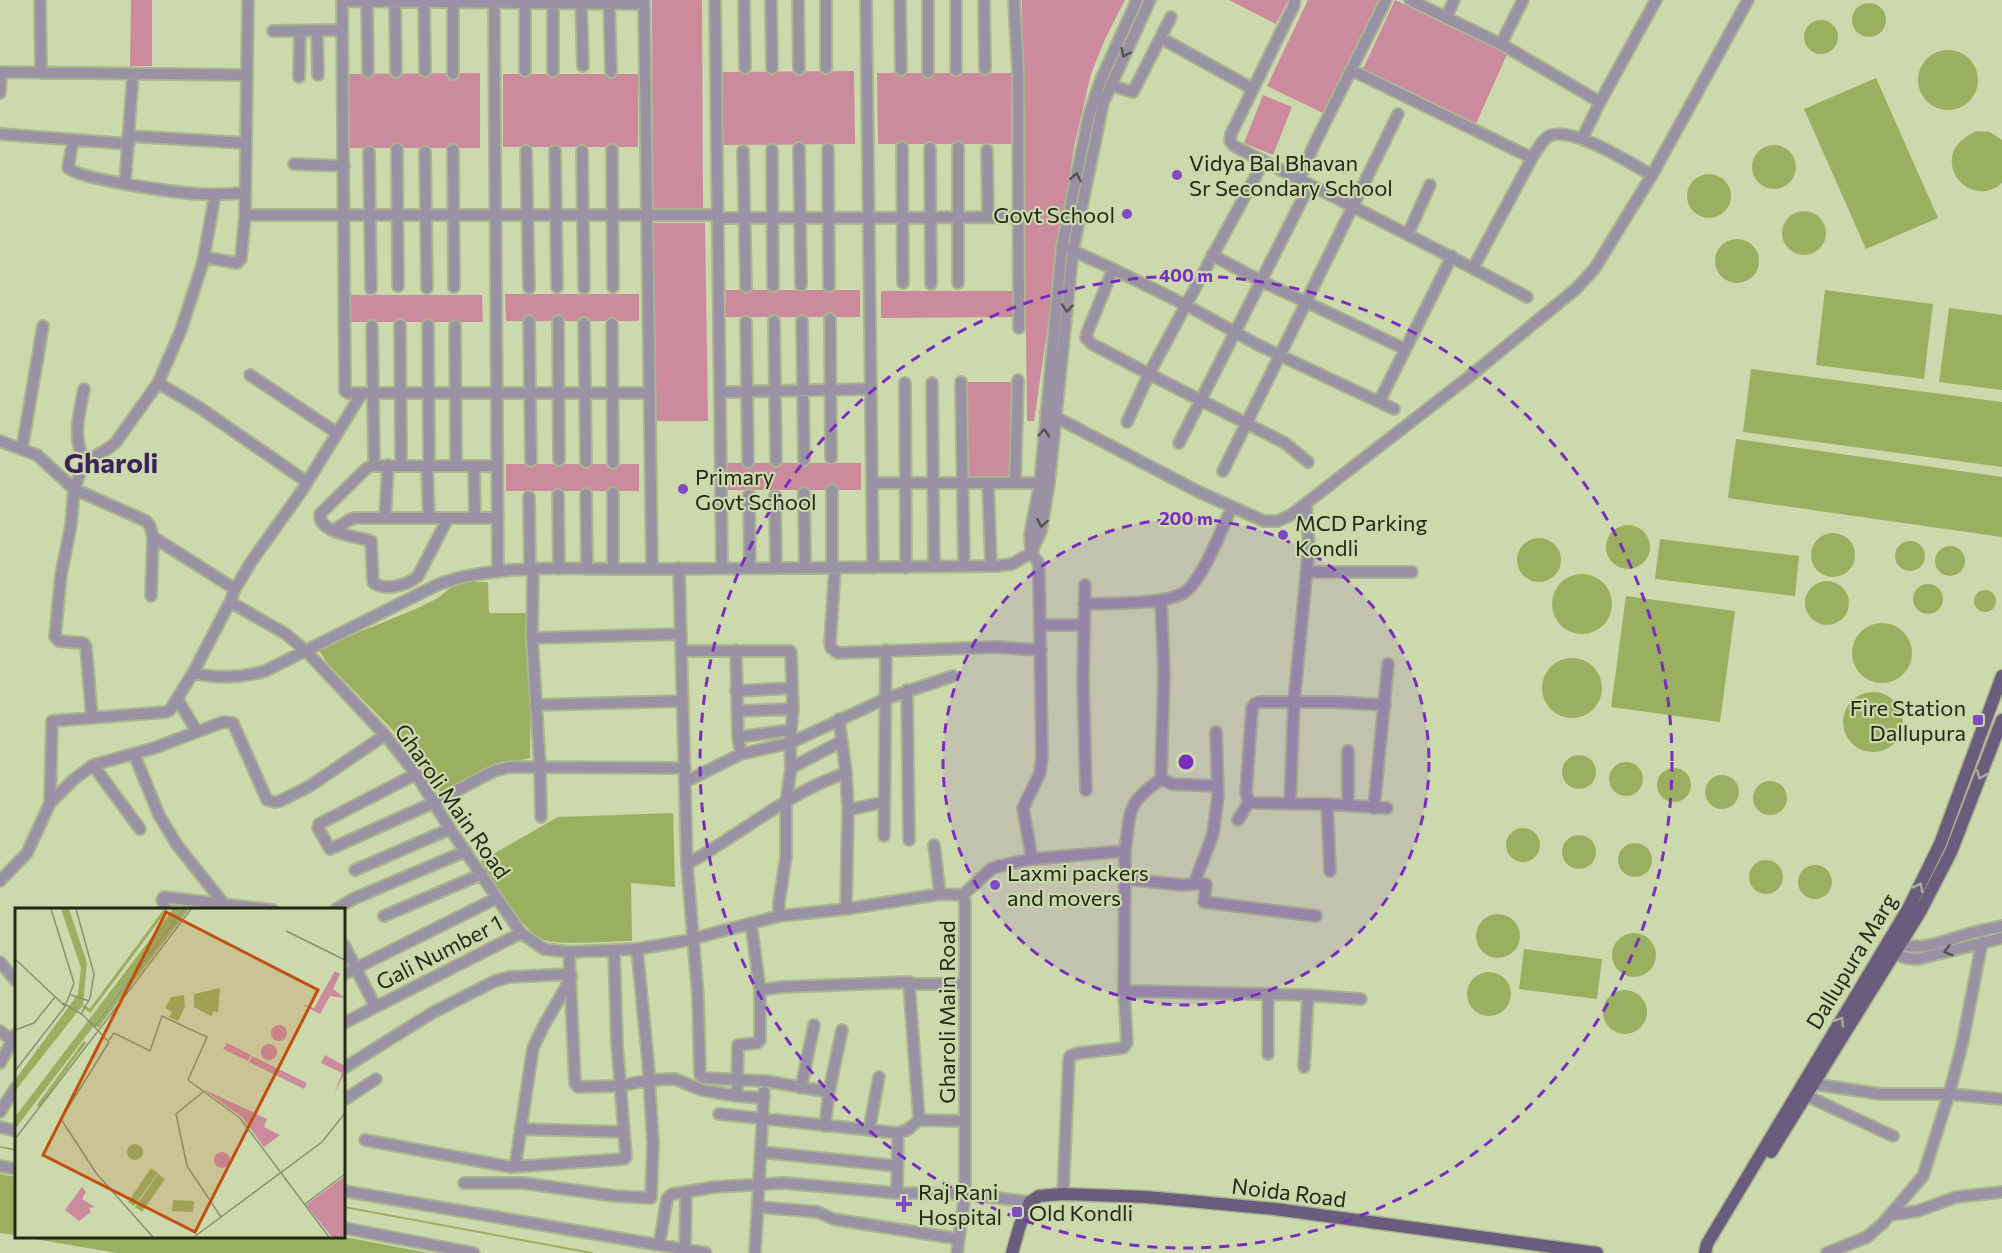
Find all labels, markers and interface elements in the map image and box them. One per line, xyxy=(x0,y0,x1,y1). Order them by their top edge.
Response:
one-way arrow xyxy=(1121,47,1133,58)
place label: Vidya Bal Bhavan Sr Secondary School xyxy=(1189,149,1393,201)
marker: Vidya Bal Bhavan Sr Secondary School xyxy=(1170,168,1184,182)
one-way arrow xyxy=(1069,172,1082,182)
place label: Govt School xyxy=(993,201,1115,228)
marker: Govt School xyxy=(1120,207,1134,221)
text: 400 m xyxy=(1159,264,1213,286)
one-way arrow xyxy=(1061,304,1074,313)
one-way arrow xyxy=(1037,428,1050,437)
district label: Gharoli xyxy=(64,445,158,479)
place label: Primary Govt School xyxy=(695,463,817,515)
marker: Primary Govt School xyxy=(676,482,690,496)
text: 200 m xyxy=(1159,507,1213,529)
place label: MCD Parking Kondli xyxy=(1295,509,1427,561)
one-way arrow xyxy=(1036,518,1049,528)
marker: MCD Parking Kondli xyxy=(1276,528,1290,542)
place label: Fire Station Dallupura xyxy=(1850,694,1966,746)
marker: Fire Station Dallupura xyxy=(1971,713,1985,727)
street label: Gharoli Main Road xyxy=(389,718,517,884)
centre of rings xyxy=(1176,752,1196,772)
one-way arrow xyxy=(1976,769,1988,780)
place label: Laxmi packers and movers xyxy=(1007,859,1149,911)
marker: Laxmi packers and movers xyxy=(988,878,1002,892)
one-way arrow xyxy=(1911,883,1923,894)
street label: Dallupura Marg xyxy=(1800,888,1902,1034)
inset map xyxy=(15,908,345,1238)
street label: Gali Number 1 xyxy=(371,909,507,995)
street label: Gharoli Main Road xyxy=(933,920,960,1104)
one-way arrow xyxy=(1943,944,1954,956)
one-way arrow xyxy=(1832,1017,1844,1027)
street label: Noida Road xyxy=(1230,1172,1348,1212)
place label: Raj Rani Hospital xyxy=(918,1178,1002,1230)
marker: Raj Rani Hospital xyxy=(895,1195,913,1213)
place label: Old Kondli xyxy=(1029,1199,1133,1226)
marker: Old Kondli xyxy=(1010,1205,1024,1219)

